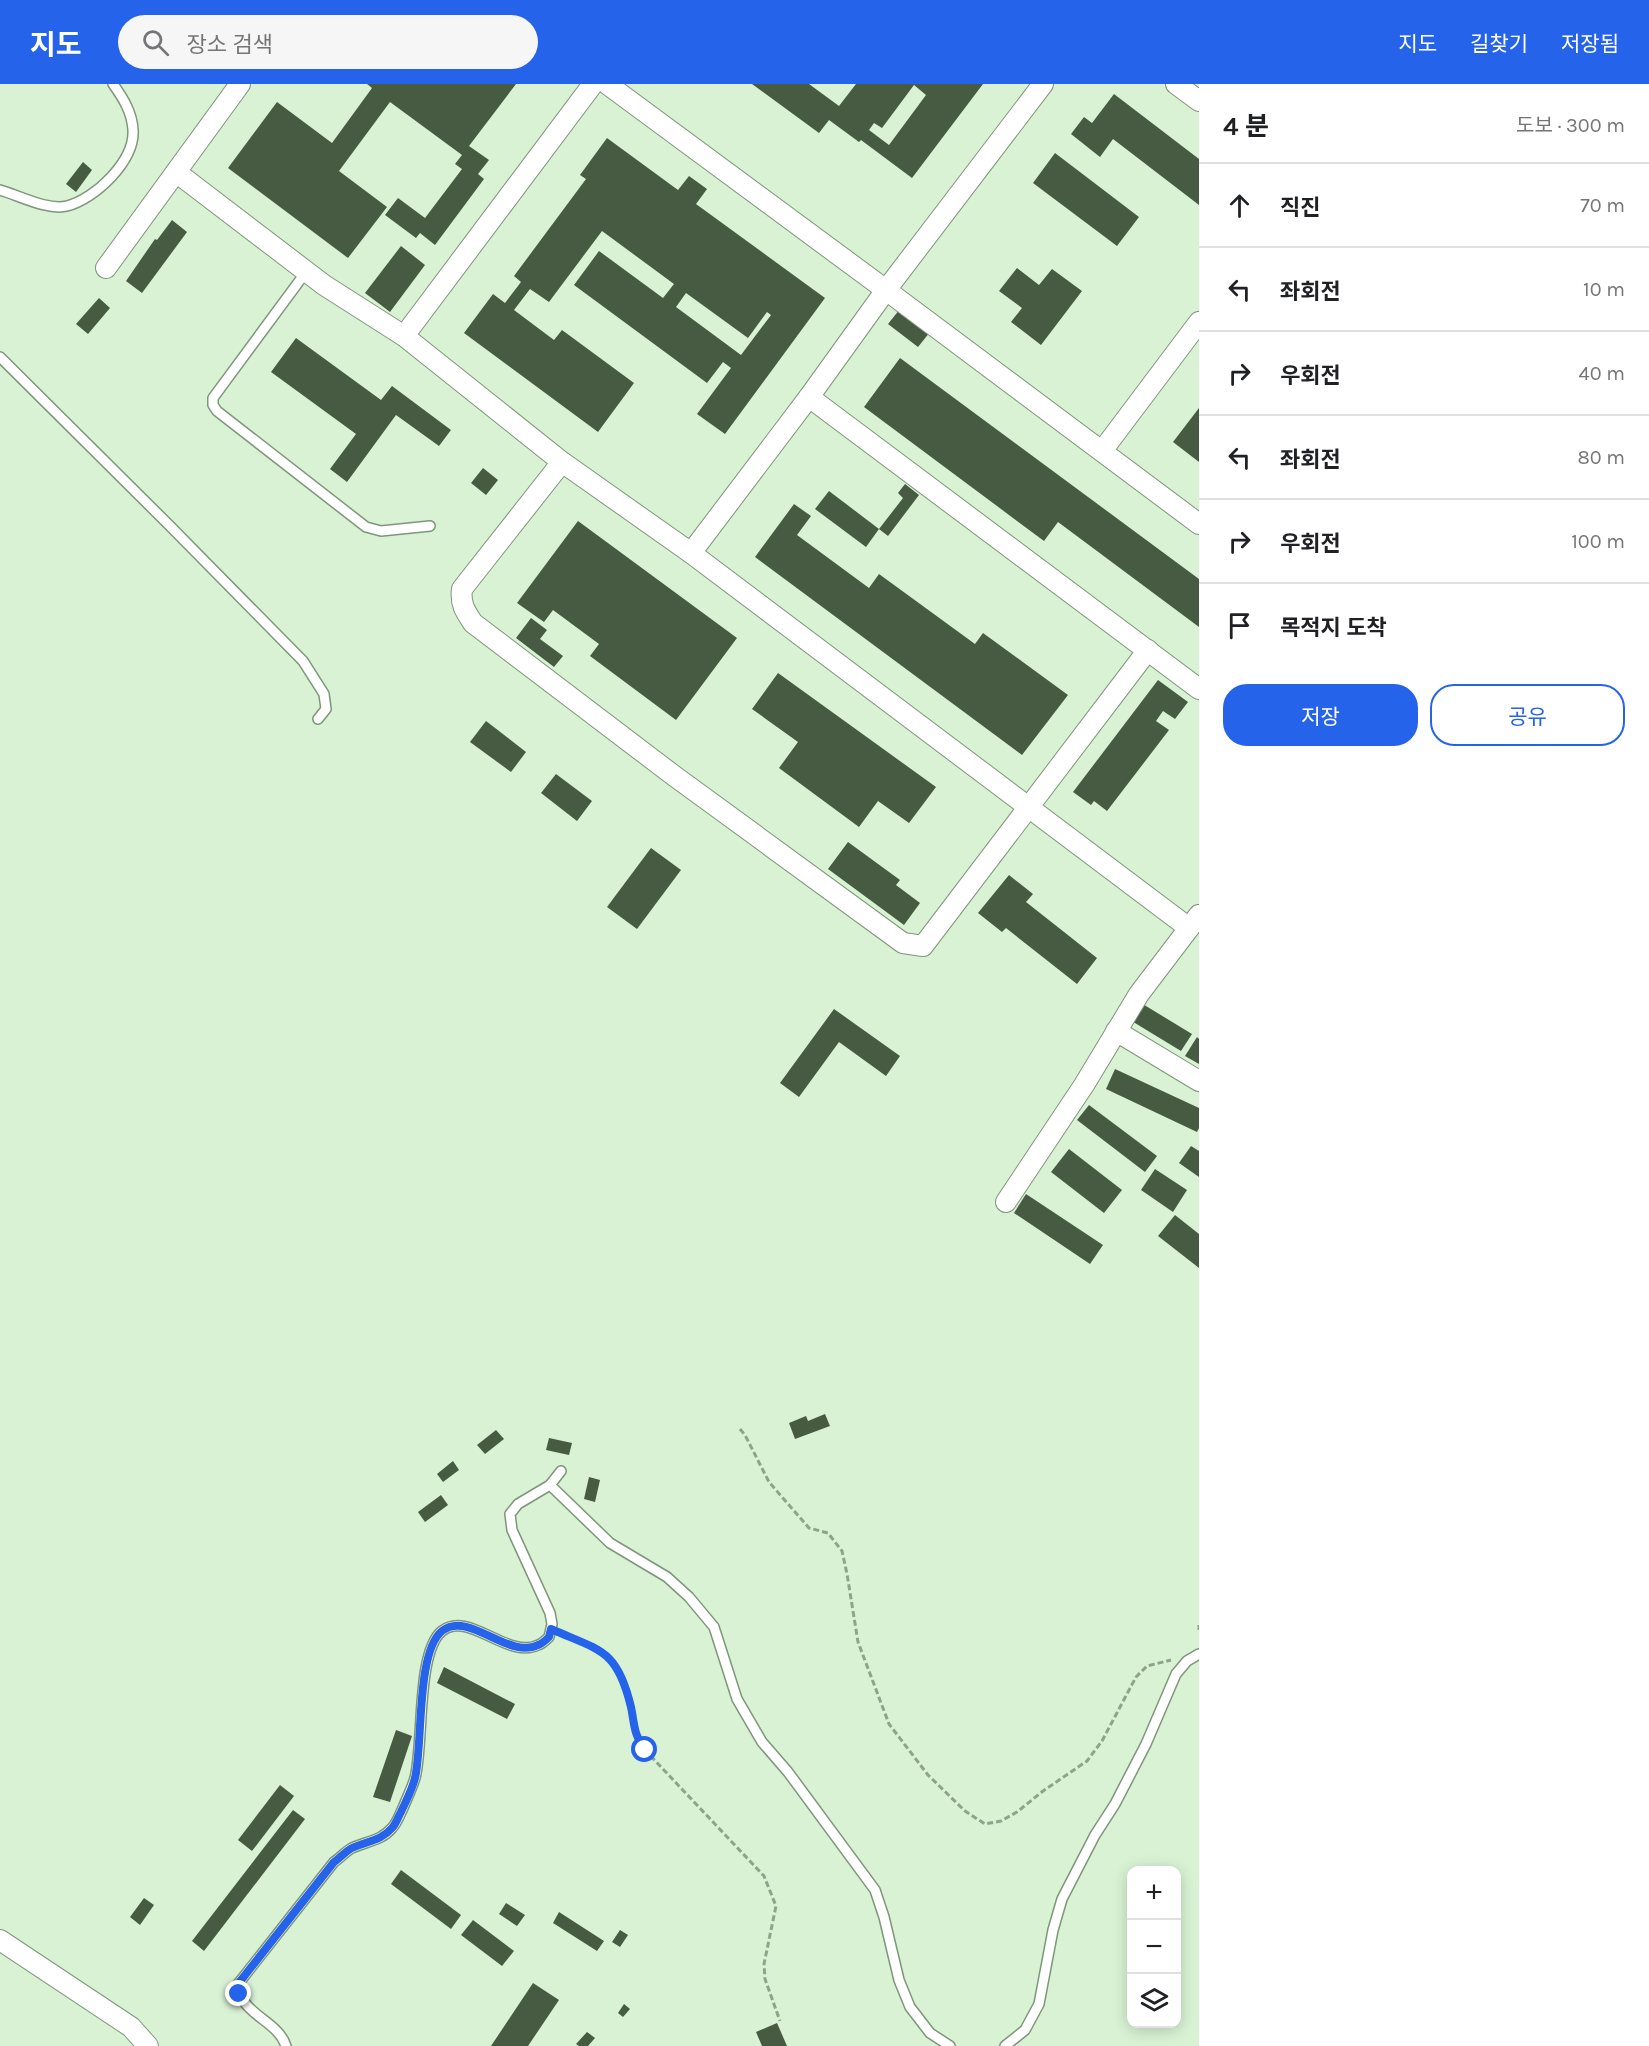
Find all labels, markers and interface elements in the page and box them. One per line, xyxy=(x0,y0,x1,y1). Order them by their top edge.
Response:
search box xyxy=(118,15,538,69)
icon: search xyxy=(139,26,172,59)
text: 지도 xyxy=(30,28,82,61)
text: 장소 검색 xyxy=(187,32,273,58)
text: 지도 xyxy=(1398,32,1437,56)
text: 길찾기 xyxy=(1470,32,1528,56)
text: 저장됨 xyxy=(1561,32,1619,56)
text: 4 분 xyxy=(1223,111,1269,142)
text: 도보 · 300 m xyxy=(1516,114,1625,137)
icon: ahead xyxy=(1223,189,1256,222)
text: 70 m xyxy=(1580,194,1625,217)
text: 직진 xyxy=(1280,195,1320,221)
icon: left xyxy=(1223,273,1256,306)
text: 10 m xyxy=(1583,278,1625,301)
text: 좌회전 xyxy=(1280,279,1341,305)
icon: right xyxy=(1223,357,1256,390)
text: 40 m xyxy=(1579,362,1625,385)
text: 우회전 xyxy=(1280,363,1341,389)
icon: left xyxy=(1223,441,1256,474)
text: 80 m xyxy=(1577,446,1625,469)
text: 좌회전 xyxy=(1280,447,1341,473)
icon: right xyxy=(1223,525,1256,558)
text: 100 m xyxy=(1571,530,1625,553)
text: 우회전 xyxy=(1280,531,1341,557)
icon: arrive xyxy=(1223,609,1256,642)
text: 목적지 도착 xyxy=(1280,615,1387,641)
button: 저장 xyxy=(1223,684,1418,746)
button: 공유 xyxy=(1430,684,1625,746)
route start xyxy=(631,1736,657,1762)
map controls xyxy=(1127,1866,1181,2028)
button: + xyxy=(1127,1866,1181,1920)
button: − xyxy=(1127,1920,1181,1974)
button: layers xyxy=(1127,1974,1181,2028)
route end xyxy=(225,1980,251,2006)

